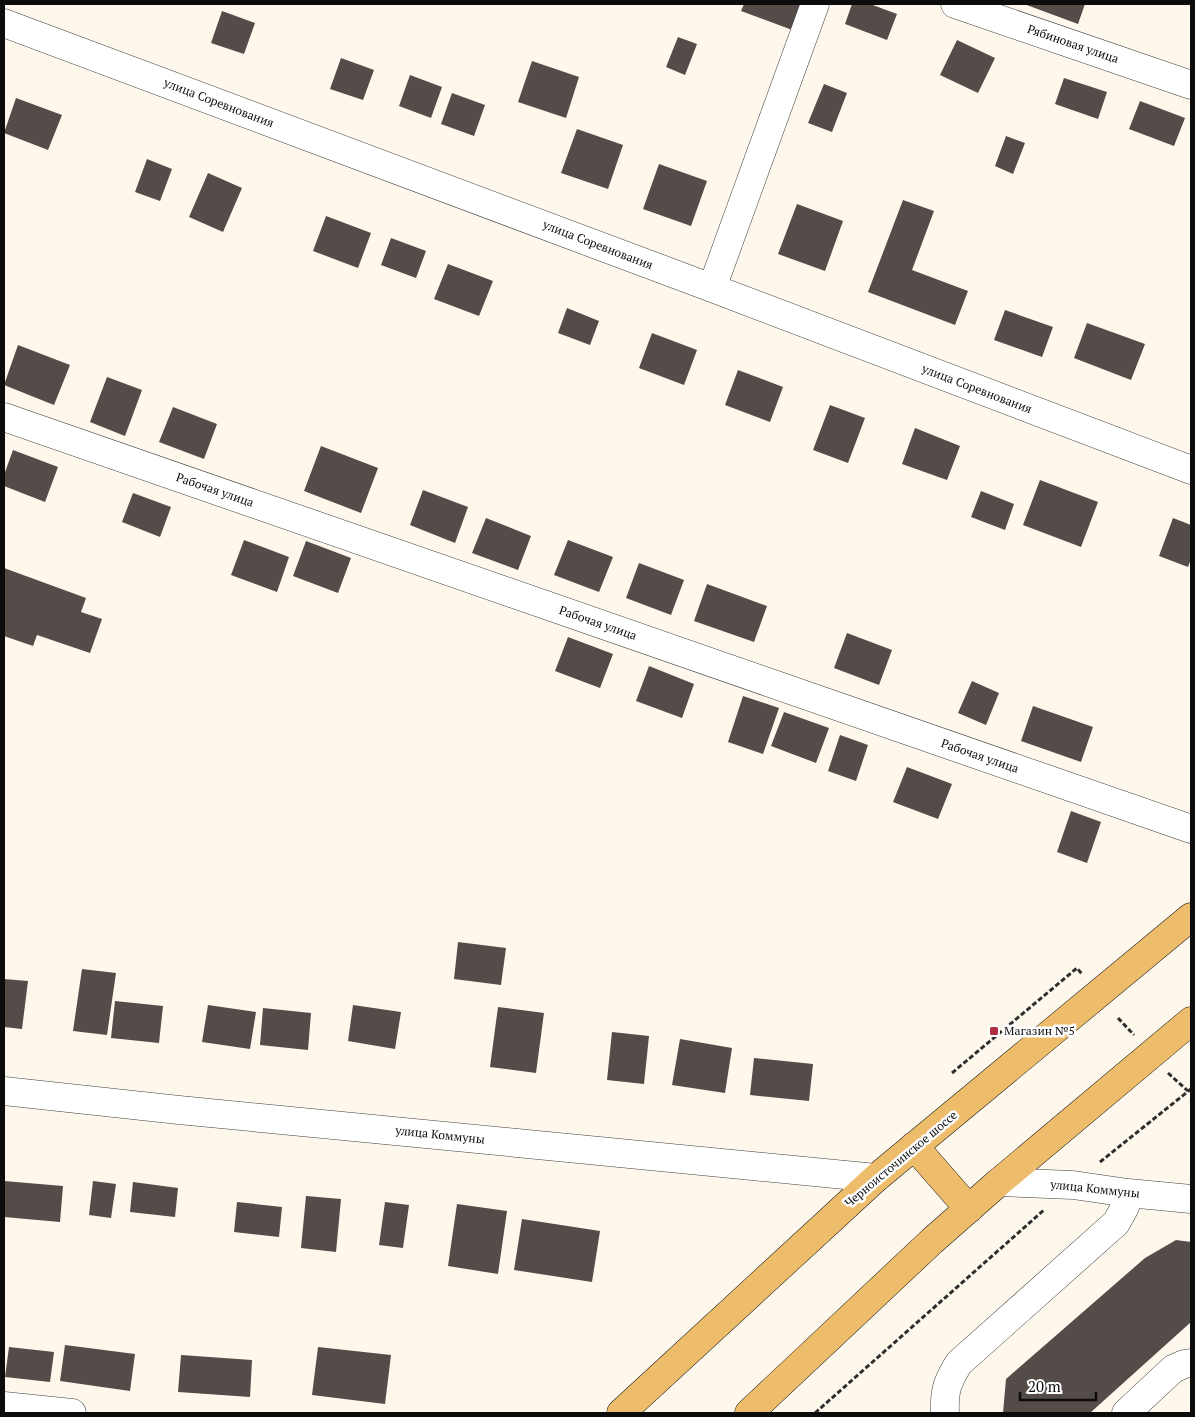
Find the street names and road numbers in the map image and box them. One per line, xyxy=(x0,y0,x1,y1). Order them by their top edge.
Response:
street label: Рябиновая улица xyxy=(1026,21,1121,66)
street label: улица Соревнования xyxy=(161,74,276,130)
street label: улица Соревнования xyxy=(540,216,655,272)
street label: улица Соревнования xyxy=(919,360,1034,416)
street label: Рабочая улица xyxy=(174,469,256,510)
street label: Рабочая улица xyxy=(557,602,639,643)
street label: Рабочая улица xyxy=(939,735,1021,776)
street label: Черноисточинское шоссе xyxy=(842,1107,960,1210)
street label: улица Коммуны xyxy=(394,1122,486,1147)
street label: улица Коммуны xyxy=(1049,1176,1141,1201)

